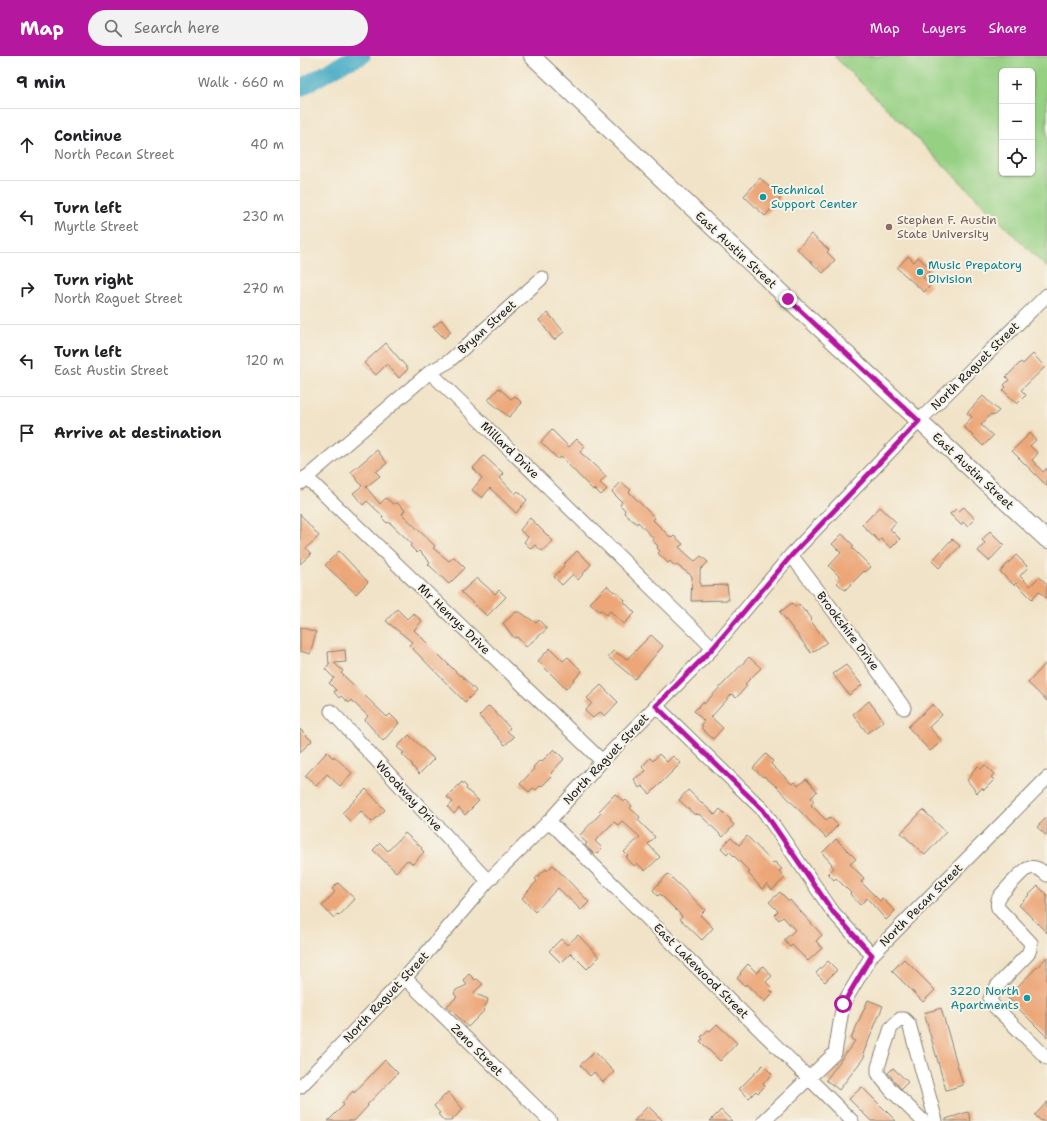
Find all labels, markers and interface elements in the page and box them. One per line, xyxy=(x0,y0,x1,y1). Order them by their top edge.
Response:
search box xyxy=(88,10,368,46)
text: Map xyxy=(20,16,64,41)
icon: search xyxy=(102,17,124,39)
text: Search here xyxy=(134,18,220,38)
text: Map xyxy=(870,19,900,37)
text: Layers xyxy=(922,19,966,37)
text: Share xyxy=(988,19,1027,37)
map controls xyxy=(999,68,1035,176)
button: + xyxy=(999,68,1035,104)
text: 9 min xyxy=(16,71,66,93)
text: Walk · 660 m xyxy=(198,74,284,91)
button: − xyxy=(999,104,1035,140)
text: Continue xyxy=(54,126,122,146)
icon: ahead xyxy=(16,134,38,156)
text: 40 m xyxy=(250,136,284,153)
button: locate xyxy=(999,140,1035,176)
text: North Pecan Street xyxy=(54,146,175,163)
place label: Technical Support Center xyxy=(771,182,858,212)
marker: Technical Support Center xyxy=(758,192,768,202)
text: Turn left xyxy=(54,198,122,218)
icon: left xyxy=(16,206,38,228)
text: 230 m xyxy=(242,208,284,225)
street label: East Austin Street xyxy=(692,208,780,292)
place label: Stephen F. Austin State University xyxy=(897,212,997,242)
text: Myrtle Street xyxy=(54,218,139,235)
marker: Stephen F. Austin State University xyxy=(884,222,894,232)
place label: Music Prepatory Division xyxy=(928,257,1022,287)
marker: Music Prepatory Division xyxy=(915,267,925,277)
text: Turn right xyxy=(54,270,134,290)
icon: right xyxy=(16,278,38,300)
text: 270 m xyxy=(242,280,284,297)
text: North Raguet Street xyxy=(54,290,183,307)
route end xyxy=(779,290,797,308)
street label: Bryan Street xyxy=(454,297,520,357)
street label: North Raguet Street xyxy=(927,318,1023,414)
text: Turn left xyxy=(54,342,122,362)
icon: left xyxy=(16,350,38,372)
text: 120 m xyxy=(246,352,284,369)
text: East Austin Street xyxy=(54,362,169,379)
street label: Millard Drive xyxy=(477,418,543,482)
icon: arrive xyxy=(16,422,38,444)
text: Arrive at destination xyxy=(54,423,222,443)
street label: East Austin Street xyxy=(929,429,1017,513)
street label: Mr Henrys Drive xyxy=(414,580,494,658)
street label: Brookshire Drive xyxy=(813,588,883,674)
street label: North Raguet Street xyxy=(560,710,652,808)
street label: Woodway Drive xyxy=(372,757,446,835)
street label: North Pecan Street xyxy=(876,860,966,950)
street label: East Lakewood Street xyxy=(650,920,752,1022)
street label: North Raguet Street xyxy=(340,948,432,1046)
place label: 3220 North Apartments xyxy=(949,983,1019,1013)
marker: 3220 North Apartments xyxy=(1022,993,1032,1003)
route start xyxy=(834,995,852,1013)
street label: Zeno Street xyxy=(447,1020,507,1080)

